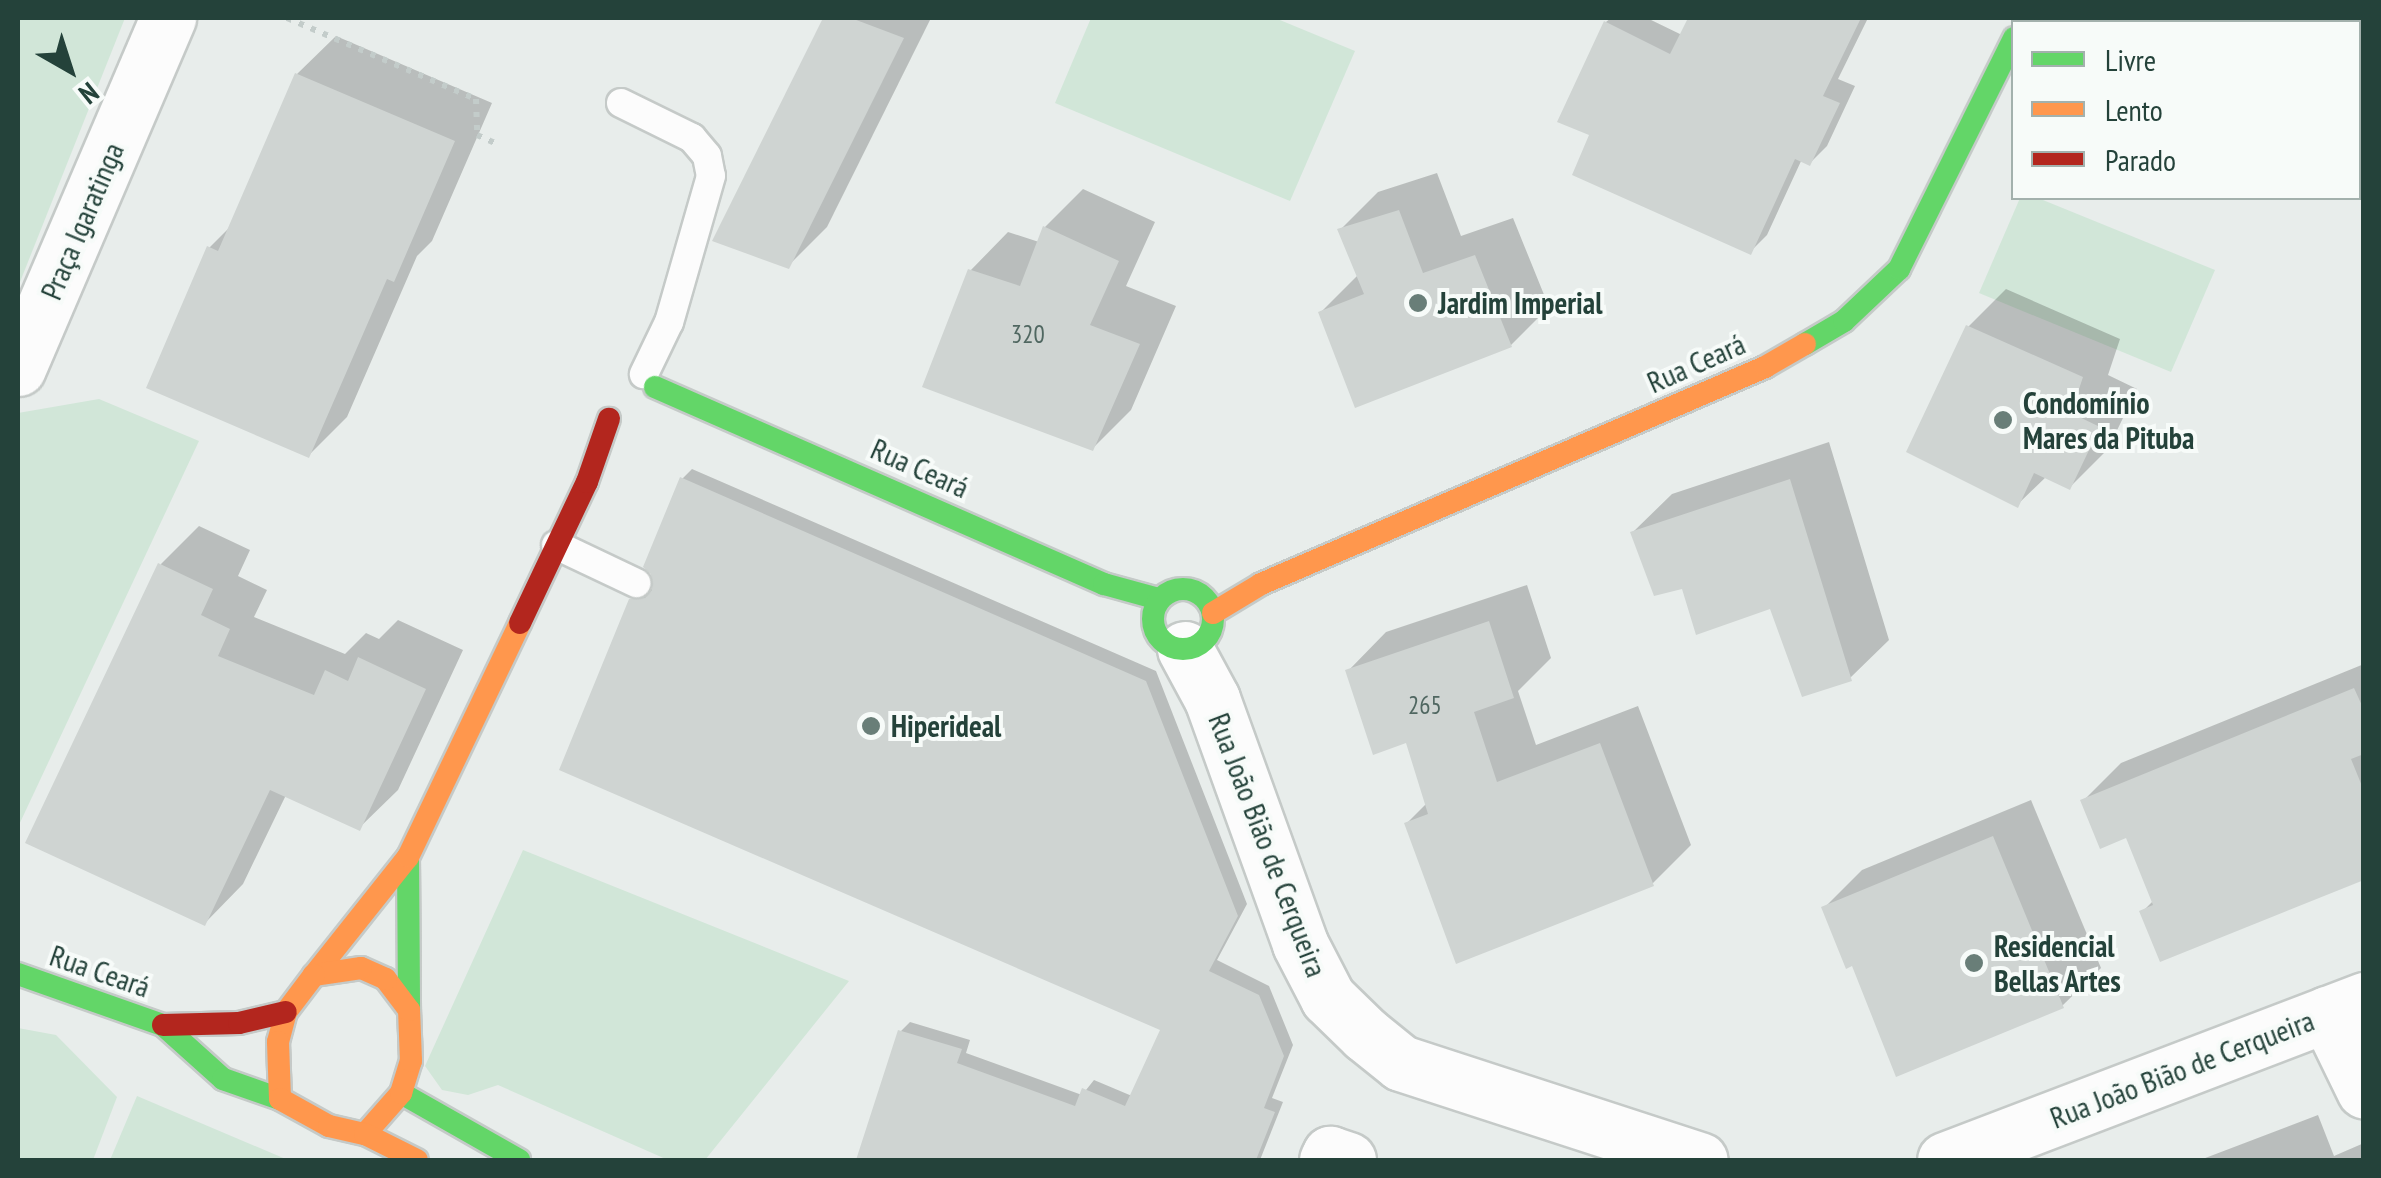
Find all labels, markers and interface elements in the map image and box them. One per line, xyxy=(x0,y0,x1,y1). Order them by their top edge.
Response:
north arrow xyxy=(20,20,120,120)
legend xyxy=(2011,20,2361,200)
text: Livre xyxy=(2105,40,2156,79)
text: N xyxy=(72,75,107,113)
text: Lento xyxy=(2105,90,2163,129)
street label: Praça Igaratinga xyxy=(33,137,131,305)
text: Parado xyxy=(2105,140,2176,179)
place label: Jardim Imperial xyxy=(1438,285,1602,321)
marker: Jardim Imperial xyxy=(1407,292,1429,314)
house number: 320 xyxy=(1011,319,1045,349)
street label: Rua Ceará xyxy=(1641,326,1751,400)
place label: Condomínio Mares da Pituba xyxy=(2023,385,2194,456)
marker: Condomínio Mares da Pituba xyxy=(1992,409,2014,431)
street label: Rua Ceará xyxy=(865,431,975,505)
house number: 265 xyxy=(1408,690,1442,720)
place label: Hiperideal xyxy=(891,708,1001,744)
street label: Rua João Bião de Cerqueira xyxy=(1201,708,1335,982)
marker: Hiperideal xyxy=(860,715,882,737)
place label: Residencial Bellas Artes xyxy=(1994,928,2122,998)
street label: Rua Ceará xyxy=(45,937,155,1005)
marker: Residencial Bellas Artes xyxy=(1963,952,1985,974)
street label: Rua João Bião de Cerqueira xyxy=(2045,1002,2319,1136)

